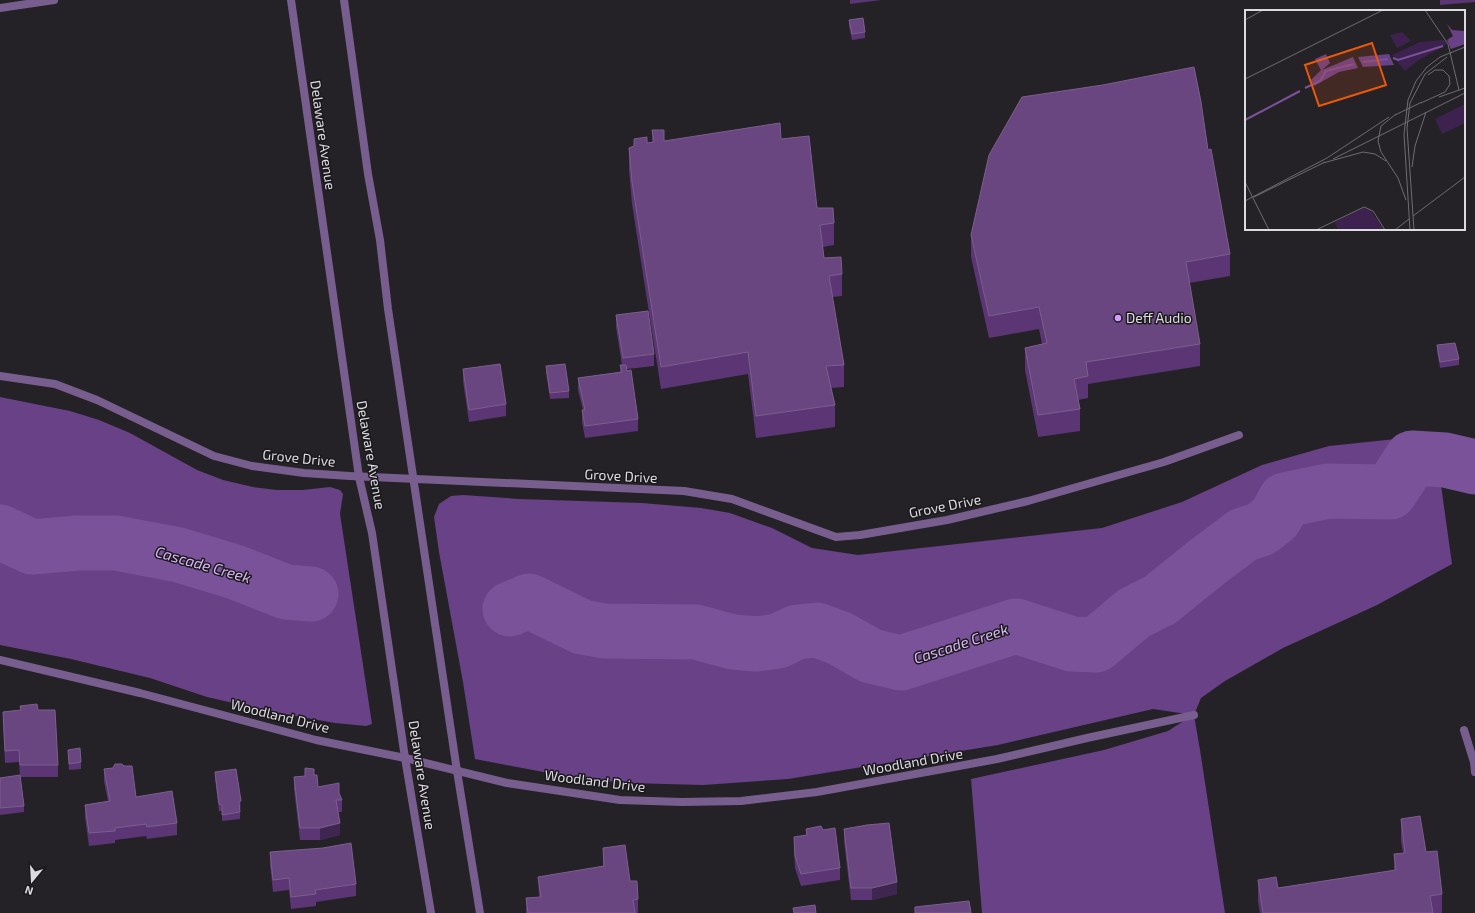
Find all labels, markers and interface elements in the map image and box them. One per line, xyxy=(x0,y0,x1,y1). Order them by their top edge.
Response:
inset map xyxy=(1245,10,1465,230)
street label: Delaware Avenue xyxy=(307,79,340,191)
place label: Deff Audio xyxy=(1126,309,1192,326)
marker: Deff Audio xyxy=(1113,313,1123,323)
street label: Delaware Avenue xyxy=(354,399,389,511)
street label: Grove Drive xyxy=(262,445,336,470)
street label: Grove Drive xyxy=(584,465,658,486)
street label: Grove Drive xyxy=(907,490,983,521)
water label: Cascade Creek xyxy=(153,542,253,586)
water label: Cascade Creek xyxy=(911,619,1011,667)
street label: Woodland Drive xyxy=(229,695,331,736)
street label: Delaware Avenue xyxy=(405,719,440,831)
street label: Woodland Drive xyxy=(862,744,964,779)
street label: Woodland Drive xyxy=(544,766,646,795)
north arrow xyxy=(12,861,52,901)
text: N xyxy=(23,884,35,898)

